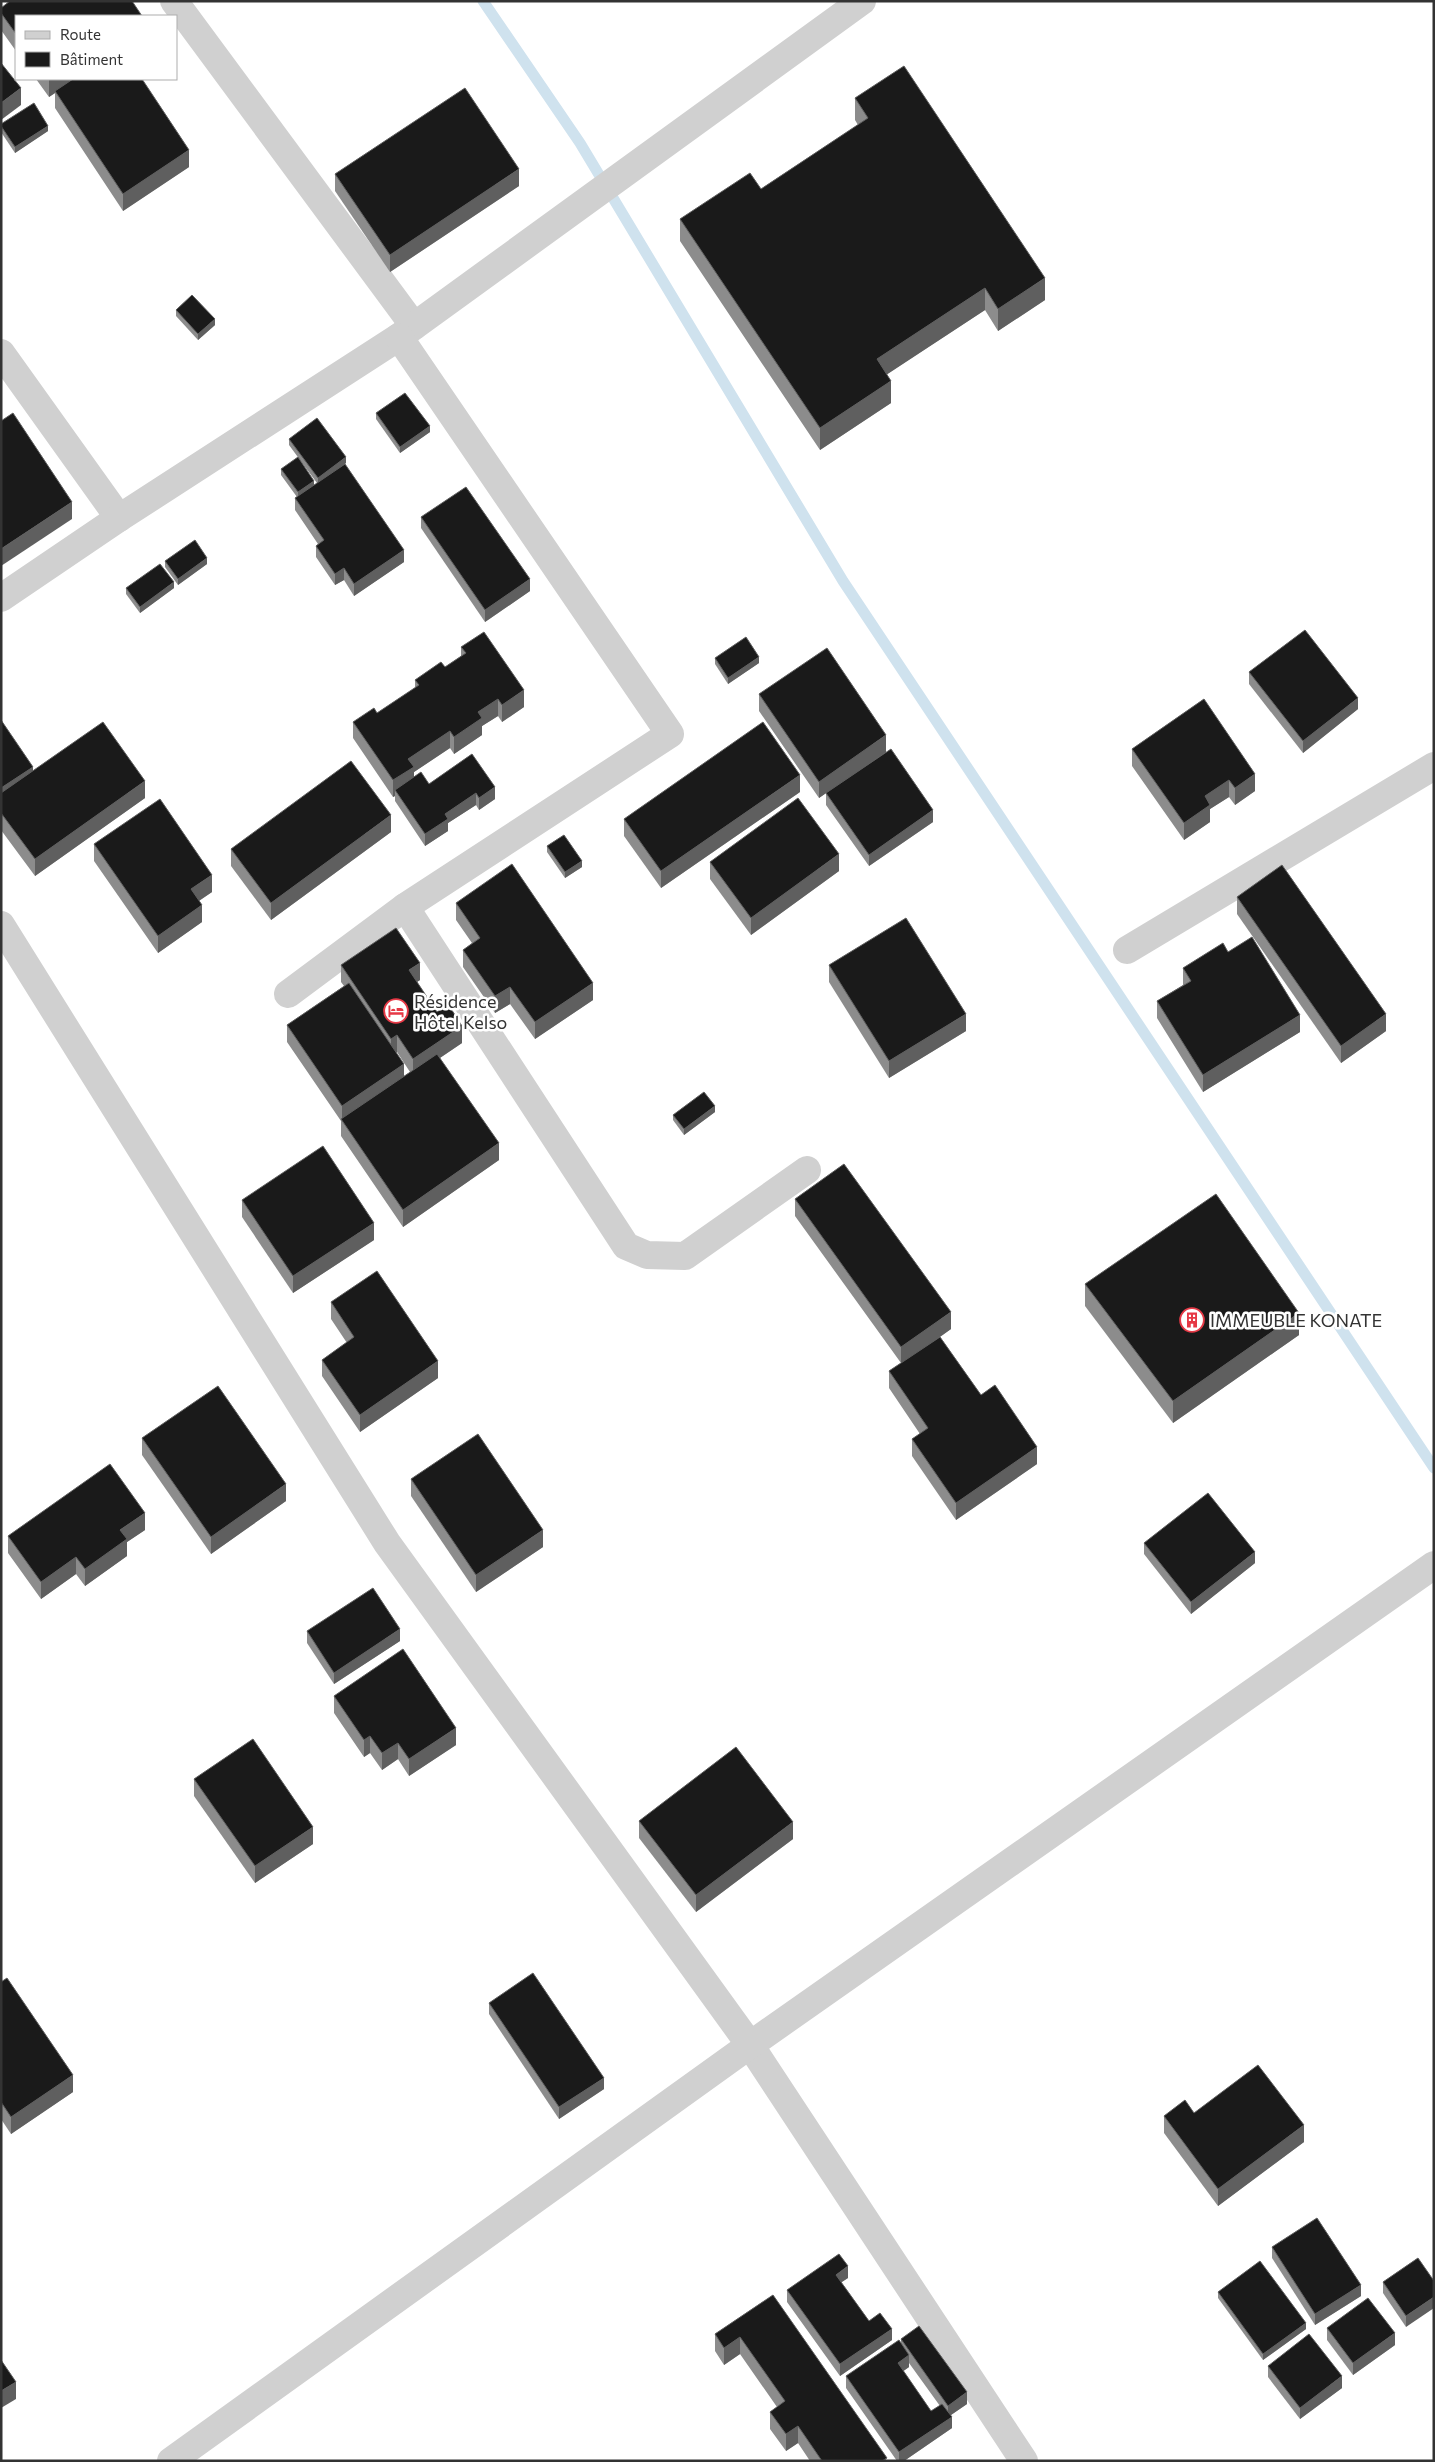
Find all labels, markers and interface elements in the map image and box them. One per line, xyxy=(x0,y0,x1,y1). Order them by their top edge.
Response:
legend xyxy=(15,15,178,80)
text: Route xyxy=(60,25,101,43)
text: Bâtiment xyxy=(60,50,123,68)
place label: Résidence Hôtel Kelso xyxy=(414,990,507,1033)
hotel icon: Résidence Hôtel Kelso xyxy=(383,998,409,1024)
building icon: IMMEUBLE KONATE xyxy=(1179,1307,1205,1333)
place label: IMMEUBLE KONATE xyxy=(1210,1309,1382,1331)

